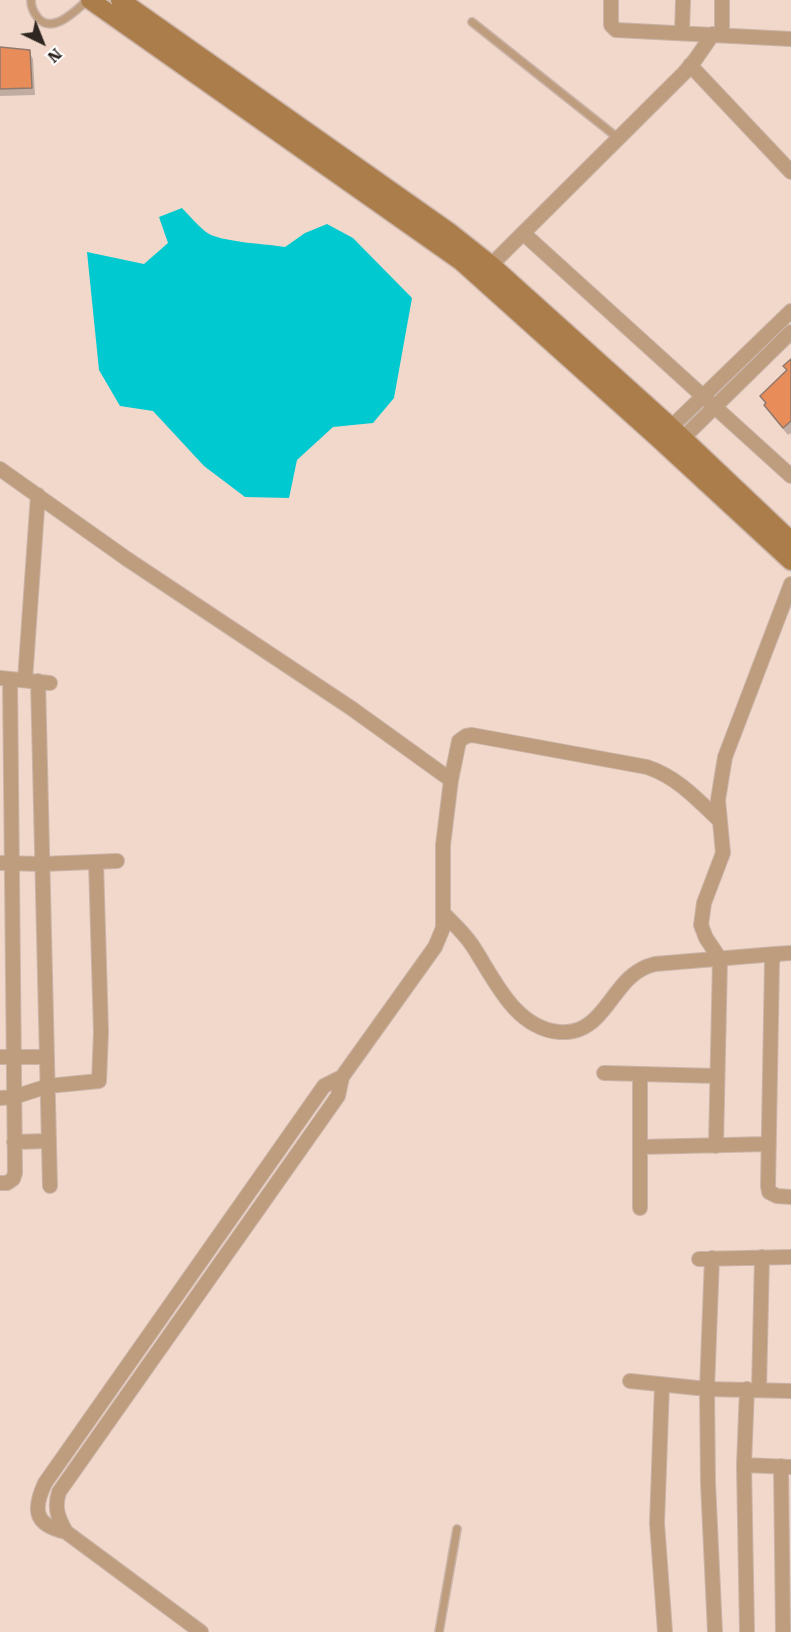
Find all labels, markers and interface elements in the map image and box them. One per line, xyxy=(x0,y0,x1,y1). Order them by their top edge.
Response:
north arrow xyxy=(12,12,72,72)
text: N xyxy=(44,44,66,67)

